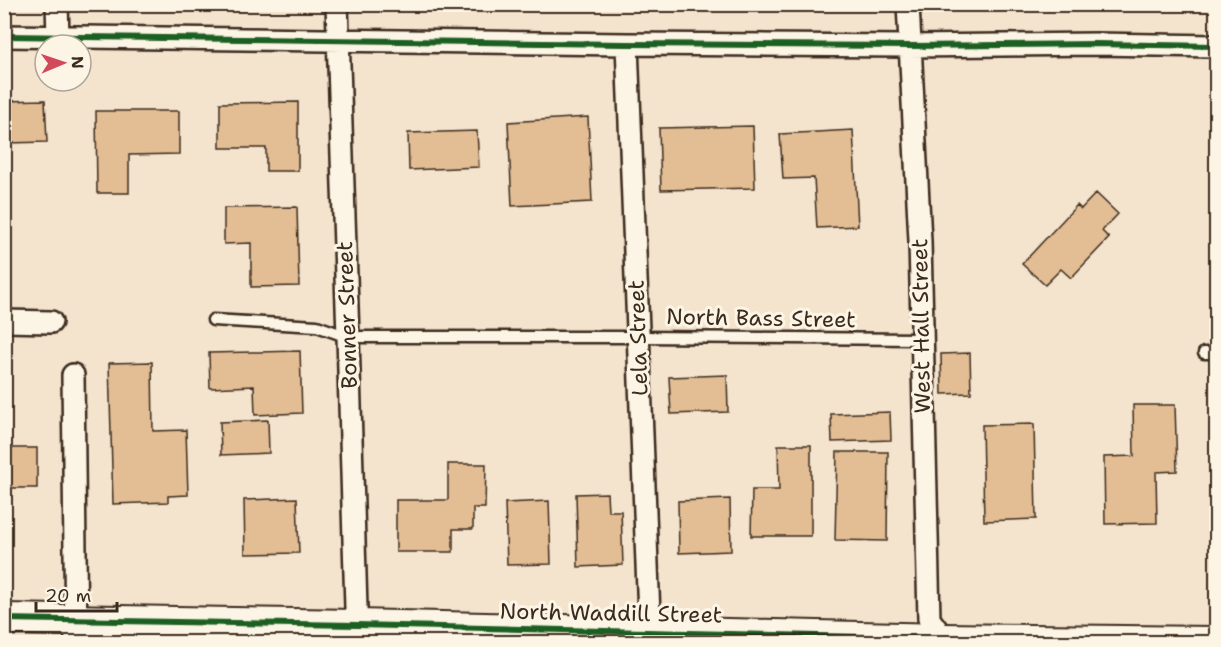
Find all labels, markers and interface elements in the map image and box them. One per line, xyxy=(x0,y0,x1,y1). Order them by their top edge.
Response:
north arrow xyxy=(33,33,93,93)
text: N xyxy=(67,56,88,69)
street label: West Hall Street xyxy=(905,238,937,414)
street label: Bonner Street xyxy=(330,241,364,389)
street label: Lela Street xyxy=(621,279,655,397)
street label: North Bass Street xyxy=(666,302,856,334)
scale bar xyxy=(36,575,117,613)
text: 20 m xyxy=(45,584,91,608)
street label: North Waddill Street xyxy=(499,597,723,629)

